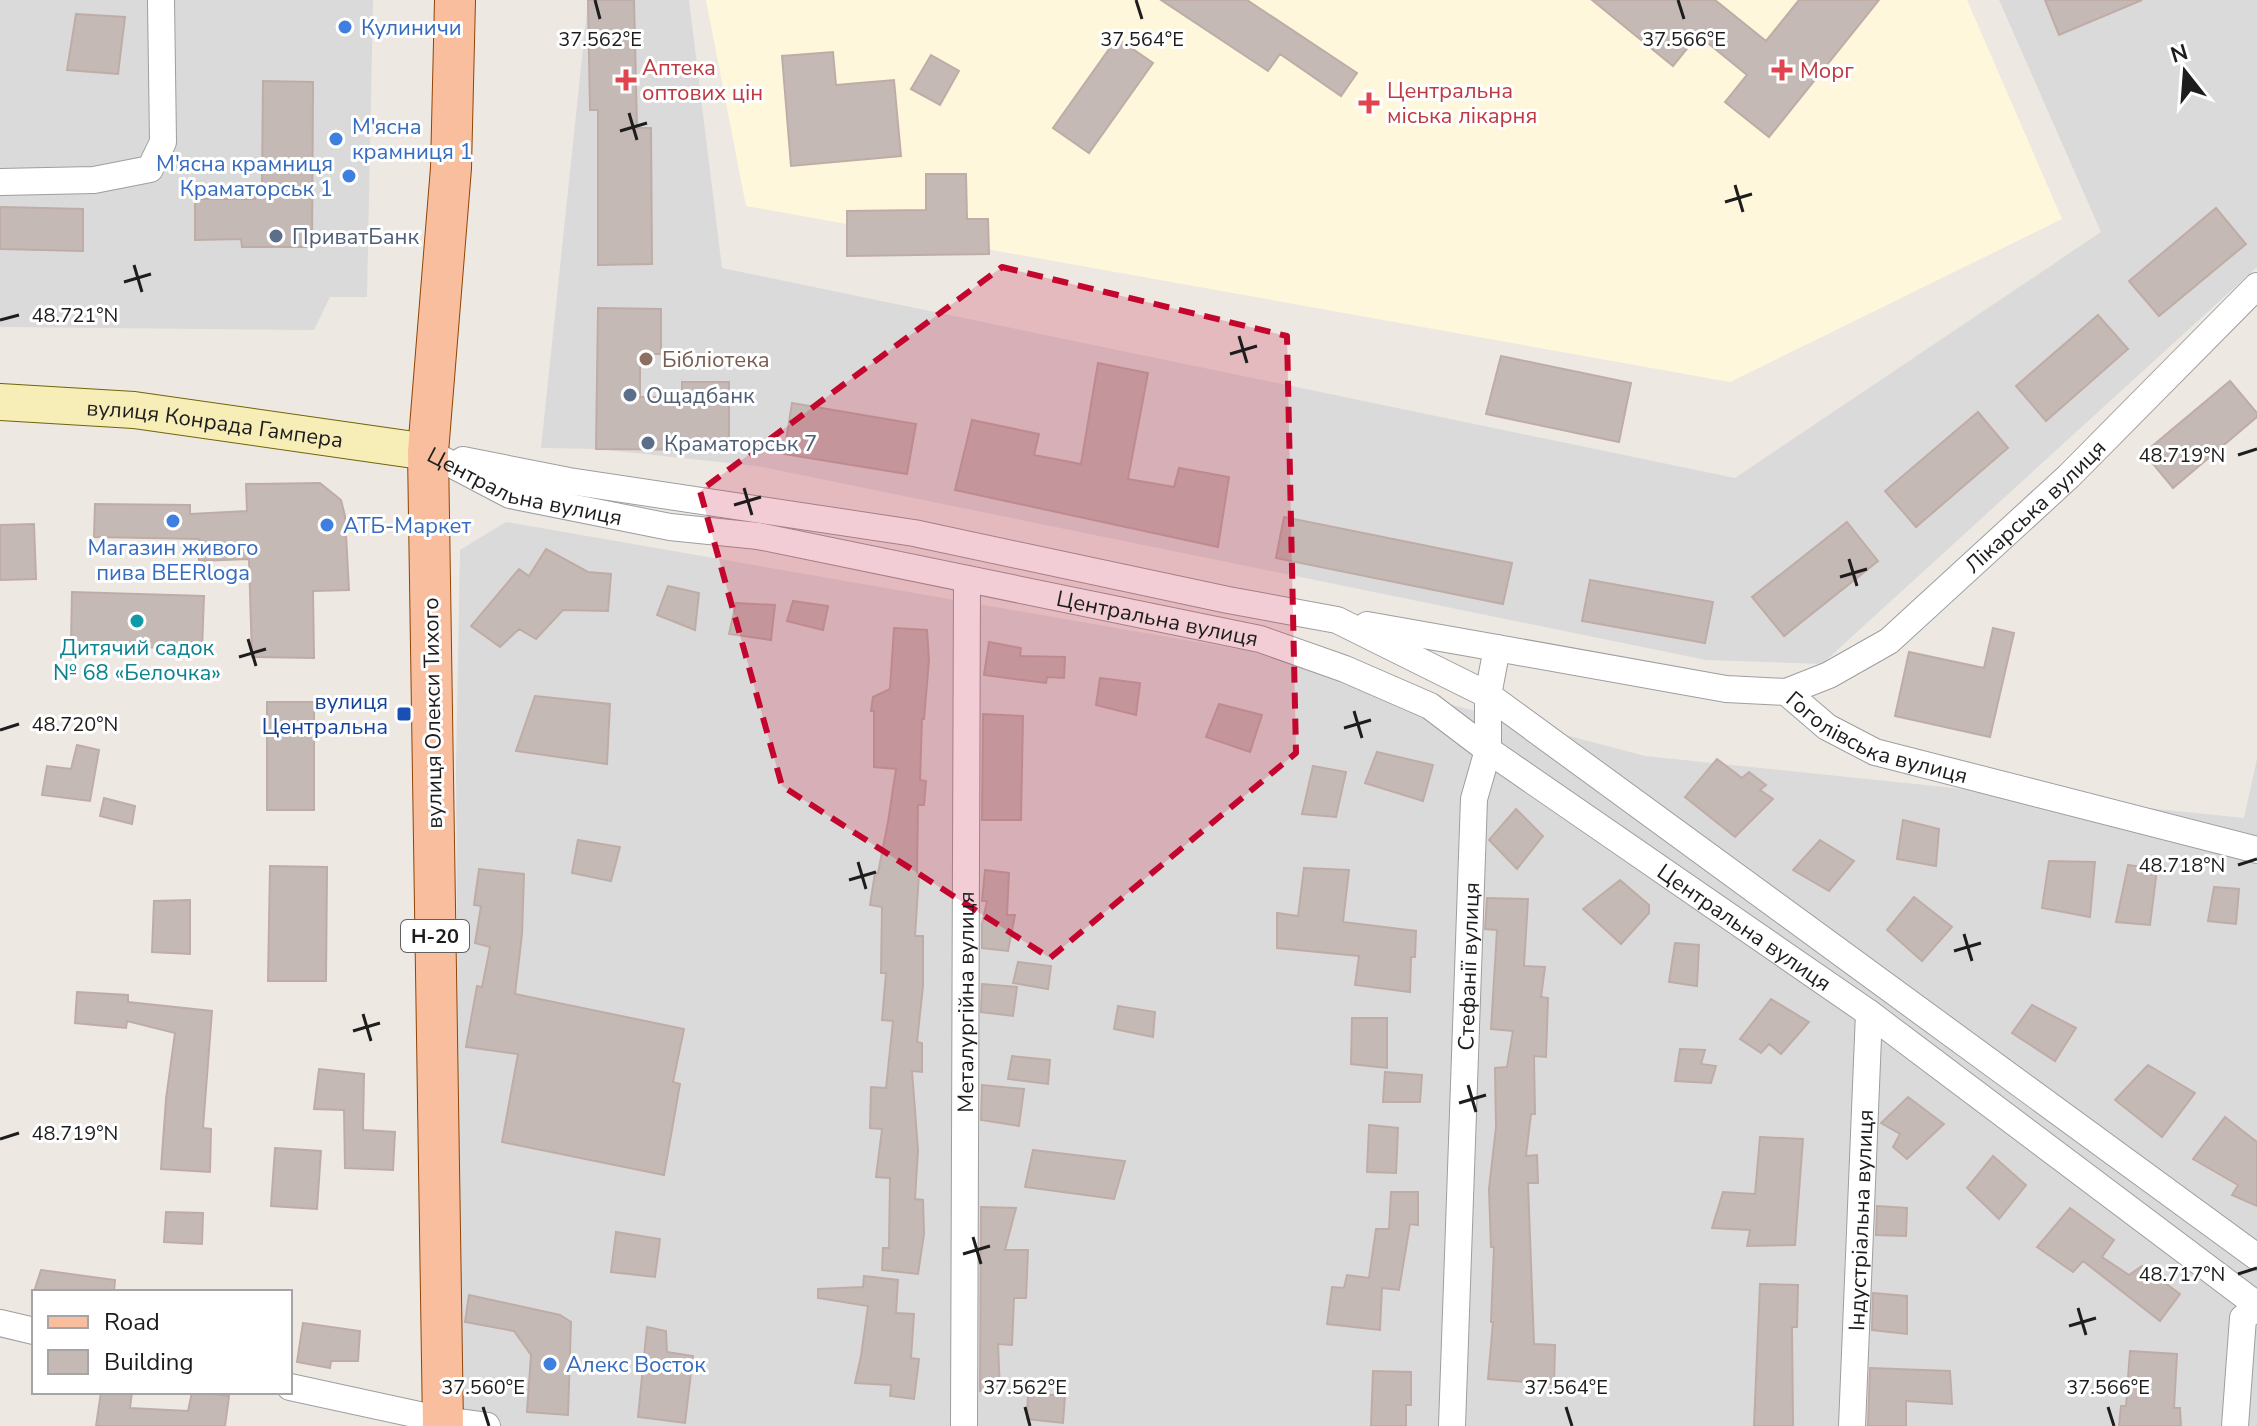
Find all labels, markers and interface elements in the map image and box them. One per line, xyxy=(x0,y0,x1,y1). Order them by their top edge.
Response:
place label: Кулиничи xyxy=(361,13,462,43)
marker: Кулиничи xyxy=(336,18,354,36)
text: 37.562°E xyxy=(558,26,642,53)
text: 37.564°E xyxy=(1100,26,1184,53)
text: 37.566°E xyxy=(1642,26,1726,53)
north arrow xyxy=(2145,32,2225,112)
text: N xyxy=(2167,37,2192,71)
place label: Аптека оптових цін xyxy=(642,53,763,108)
place label: Морг xyxy=(1800,56,1854,86)
marker: Морг xyxy=(1771,59,1793,81)
marker: Аптека оптових цін xyxy=(617,71,635,89)
place label: Центральна міська лікарня xyxy=(1387,76,1537,131)
marker: Центральна міська лікарня xyxy=(1358,92,1380,114)
place label: М'ясна крамниця 1 xyxy=(352,112,473,167)
marker: М'ясна крамниця 1 xyxy=(327,130,345,148)
place label: М'ясна крамниця Краматорськ 1 xyxy=(156,149,333,204)
marker: М'ясна крамниця Краматорськ 1 xyxy=(340,167,358,185)
place label: ПриватБанк xyxy=(292,222,419,252)
marker: ПриватБанк xyxy=(267,227,285,245)
text: 48.721°N xyxy=(32,302,118,329)
place label: Бібліотека xyxy=(662,345,770,375)
marker: Бібліотека xyxy=(637,350,655,368)
place label: Ощадбанк xyxy=(646,381,755,411)
marker: Ощадбанк xyxy=(621,386,639,404)
street label: вулиця Конрада Гампера xyxy=(85,393,345,456)
place label: Краматорськ 7 xyxy=(664,429,817,459)
street label: Лікарська вулиця xyxy=(1959,433,2113,580)
marker: Краматорськ 7 xyxy=(639,434,657,452)
street label: Центральна вулиця xyxy=(422,440,625,533)
text: 48.719°N xyxy=(2139,442,2225,469)
place label: АТБ-Маркет xyxy=(343,511,472,541)
marker: Магазин живого пива BEERloga xyxy=(164,512,182,530)
marker: АТБ-Маркет xyxy=(318,516,336,534)
place label: Магазин живого пива BEERloga xyxy=(87,533,259,588)
street label: Центральна вулиця xyxy=(1054,584,1261,654)
street label: вулиця Олекси Тихого xyxy=(416,597,450,829)
marker: Дитячий садок № 68 «Белочка» xyxy=(128,612,146,630)
place label: Дитячий садок № 68 «Белочка» xyxy=(53,633,221,688)
street label: Гоголівська вулиця xyxy=(1779,685,1971,791)
place label: вулиця Центральна xyxy=(262,687,388,742)
marker: вулиця Центральна xyxy=(395,705,413,723)
text: 48.720°N xyxy=(32,711,118,738)
text: 48.718°N xyxy=(2139,852,2225,879)
street label: Центральна вулиця xyxy=(1651,857,1837,999)
street label: Стефанії вулиця xyxy=(1451,882,1487,1051)
street label: Металургійна вулиця xyxy=(951,891,982,1113)
road number: Н-20 xyxy=(401,920,469,952)
street label: Індустріальна вулиця xyxy=(1842,1109,1881,1332)
text: 48.719°N xyxy=(32,1120,118,1147)
text: 48.717°N xyxy=(2139,1261,2225,1288)
legend xyxy=(32,1290,292,1394)
text: Road xyxy=(104,1306,160,1338)
text: Building xyxy=(104,1346,194,1378)
place label: Алекс Восток xyxy=(566,1350,706,1380)
marker: Алекс Восток xyxy=(541,1355,559,1373)
text: 37.560°E xyxy=(441,1374,525,1401)
text: 37.562°E xyxy=(983,1374,1067,1401)
text: 37.564°E xyxy=(1524,1374,1608,1401)
text: 37.566°E xyxy=(2066,1374,2150,1401)

